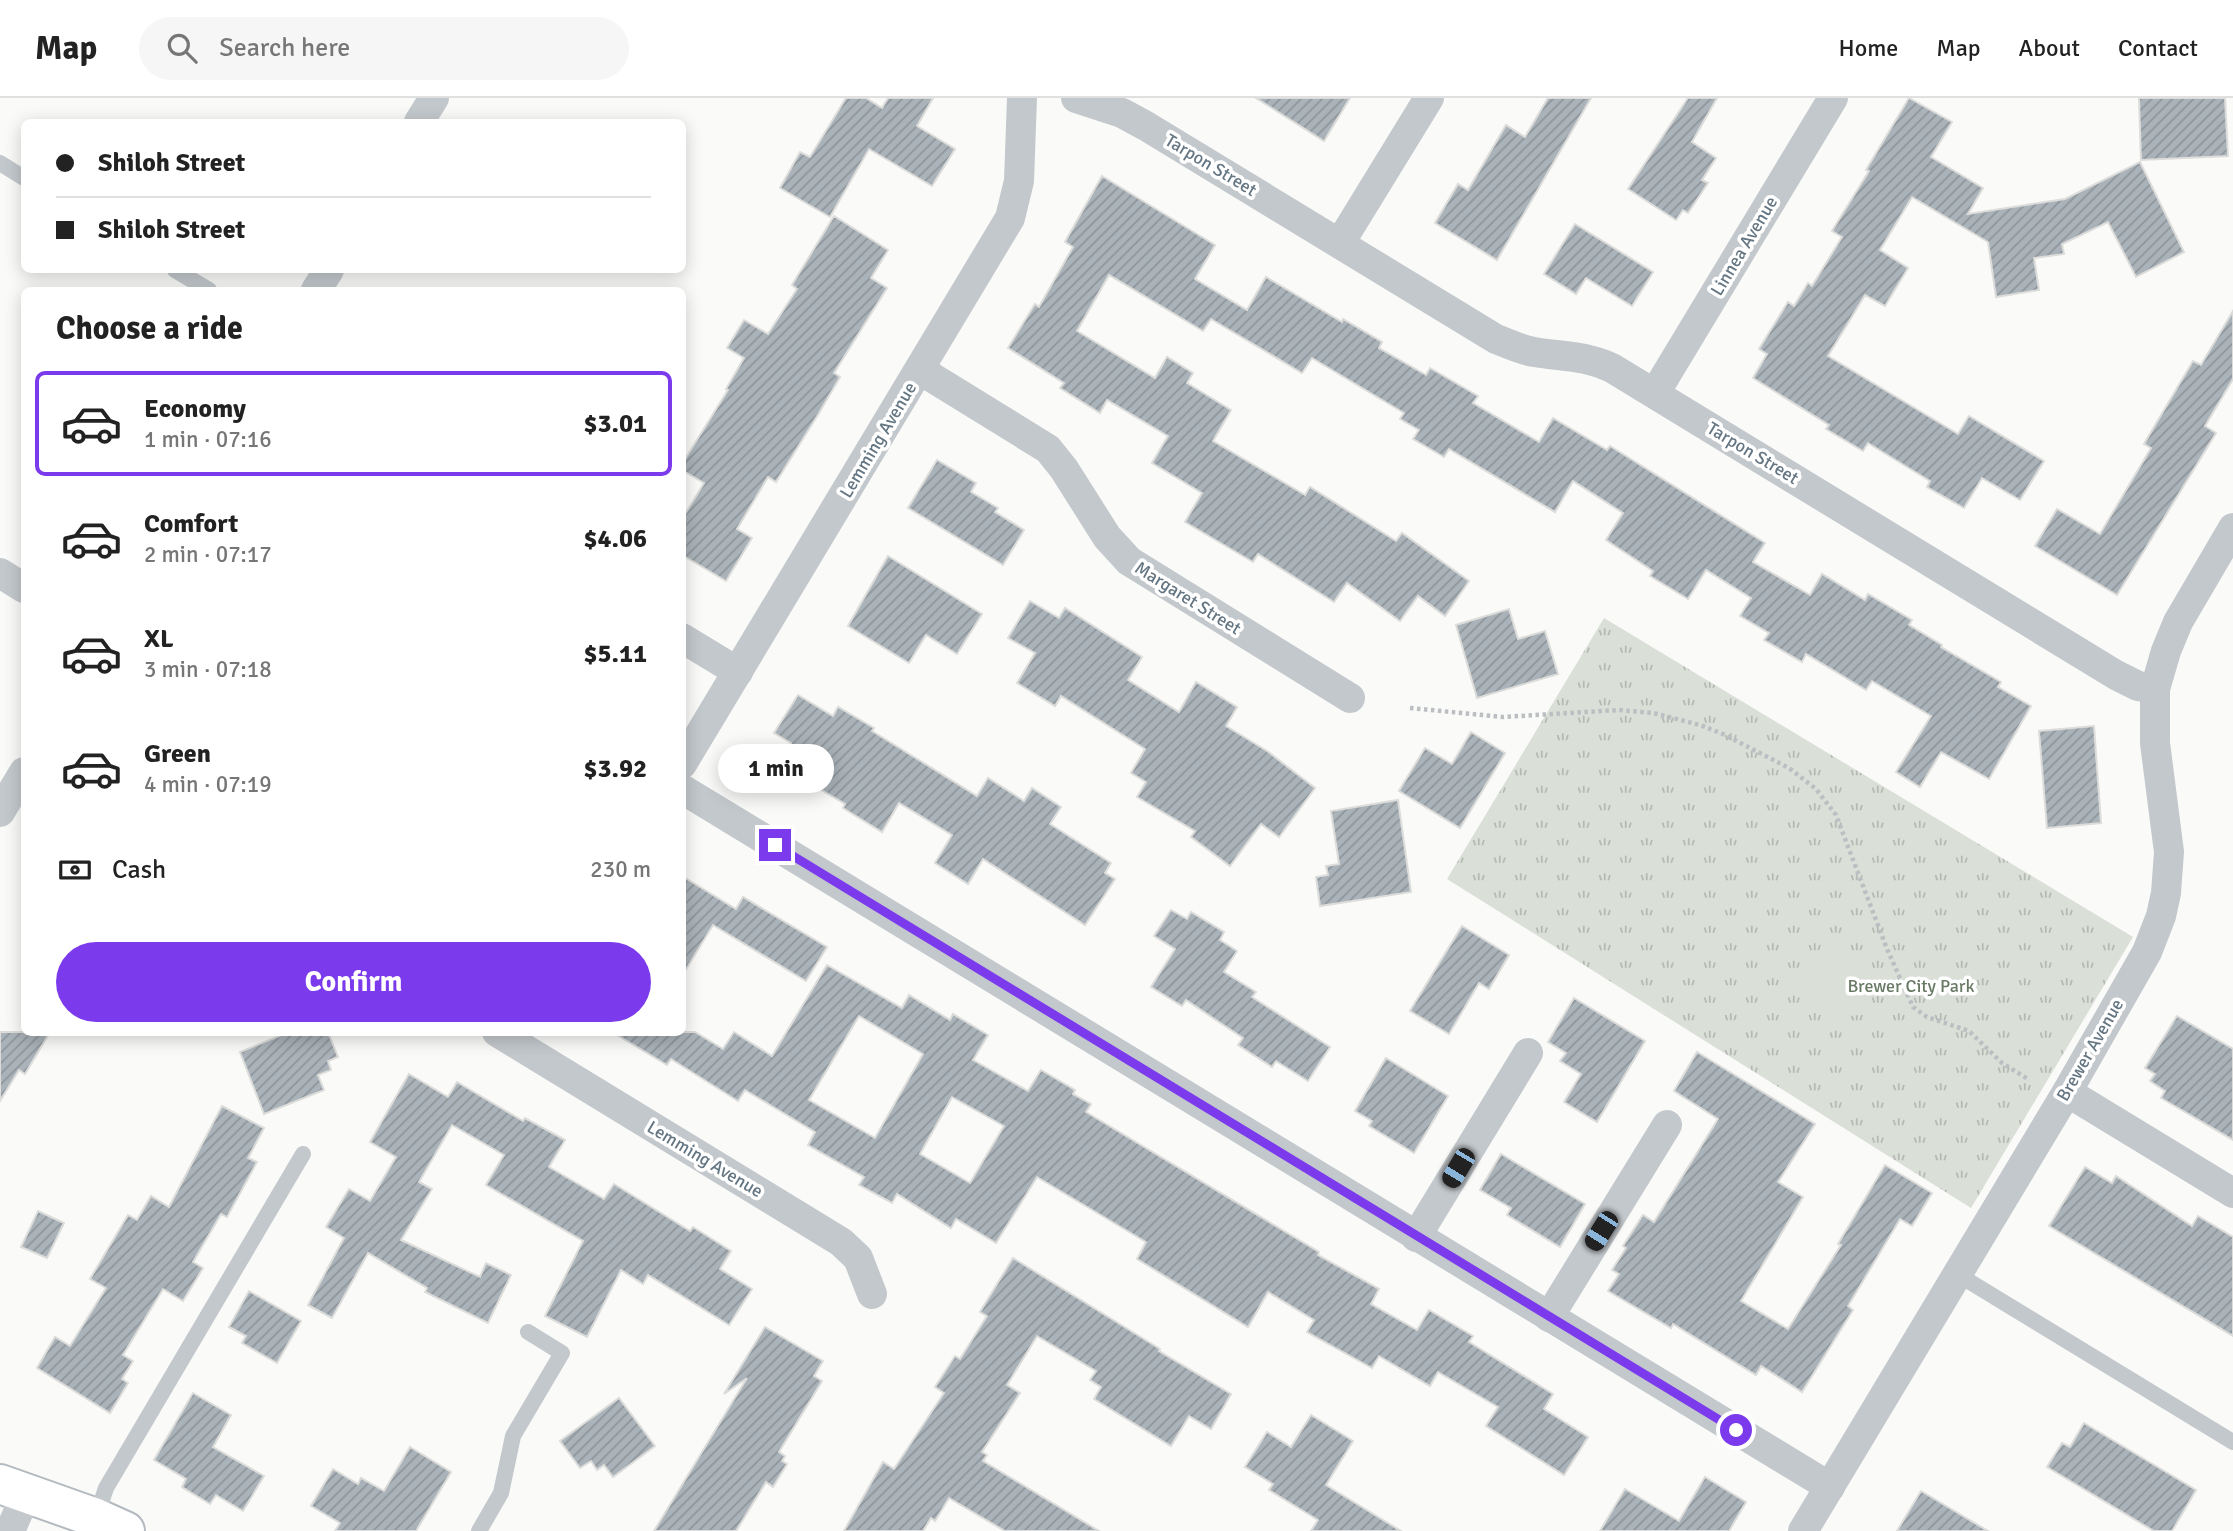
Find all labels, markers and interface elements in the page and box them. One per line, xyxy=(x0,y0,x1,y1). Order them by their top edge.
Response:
search box xyxy=(139,17,629,80)
text: Map xyxy=(35,28,97,69)
icon: search xyxy=(163,29,201,67)
text: Search here xyxy=(219,32,350,64)
text: Home xyxy=(1838,33,1898,63)
text: Map xyxy=(1936,33,1981,63)
text: About xyxy=(2019,33,2080,63)
text: Contact xyxy=(2118,33,2198,63)
street label: Tarpon Street xyxy=(1161,129,1261,201)
text: Shiloh Street xyxy=(98,147,245,179)
street label: Linnea Avenue xyxy=(1706,192,1782,300)
text: Shiloh Street xyxy=(98,214,245,246)
text: Choose a ride xyxy=(56,309,243,348)
street label: Lemming Avenue xyxy=(835,378,921,502)
icon: car xyxy=(60,392,123,455)
text: Economy xyxy=(144,393,246,425)
text: $3.01 xyxy=(583,408,647,440)
street label: Tarpon Street xyxy=(1703,417,1803,489)
text: 1 min · 07:16 xyxy=(144,425,272,454)
icon: car xyxy=(60,507,123,570)
text: Comfort xyxy=(144,508,238,540)
text: $4.06 xyxy=(583,523,647,555)
text: 2 min · 07:17 xyxy=(144,540,272,569)
street label: Margaret Street xyxy=(1131,557,1245,639)
icon: car xyxy=(60,622,123,685)
text: XL xyxy=(144,623,174,655)
text: $5.11 xyxy=(583,638,647,670)
text: 3 min · 07:18 xyxy=(144,655,272,684)
icon: car xyxy=(60,737,123,800)
text: Green xyxy=(144,738,211,770)
callout: 1 min xyxy=(717,744,833,792)
text: $3.92 xyxy=(583,753,647,785)
text: 1 min xyxy=(748,754,804,783)
text: 4 min · 07:19 xyxy=(144,770,272,799)
route end xyxy=(759,829,791,861)
icon: cash xyxy=(56,851,94,889)
text: Cash xyxy=(112,854,166,886)
text: 230 m xyxy=(590,855,651,884)
button: Confirm xyxy=(56,942,651,1022)
park label: Brewer City Park xyxy=(1847,975,1975,997)
street label: Brewer Avenue xyxy=(2052,995,2128,1105)
street label: Lemming Avenue xyxy=(643,1116,767,1202)
car xyxy=(1439,1145,1478,1191)
car xyxy=(1581,1208,1622,1254)
route start xyxy=(1720,1414,1752,1446)

